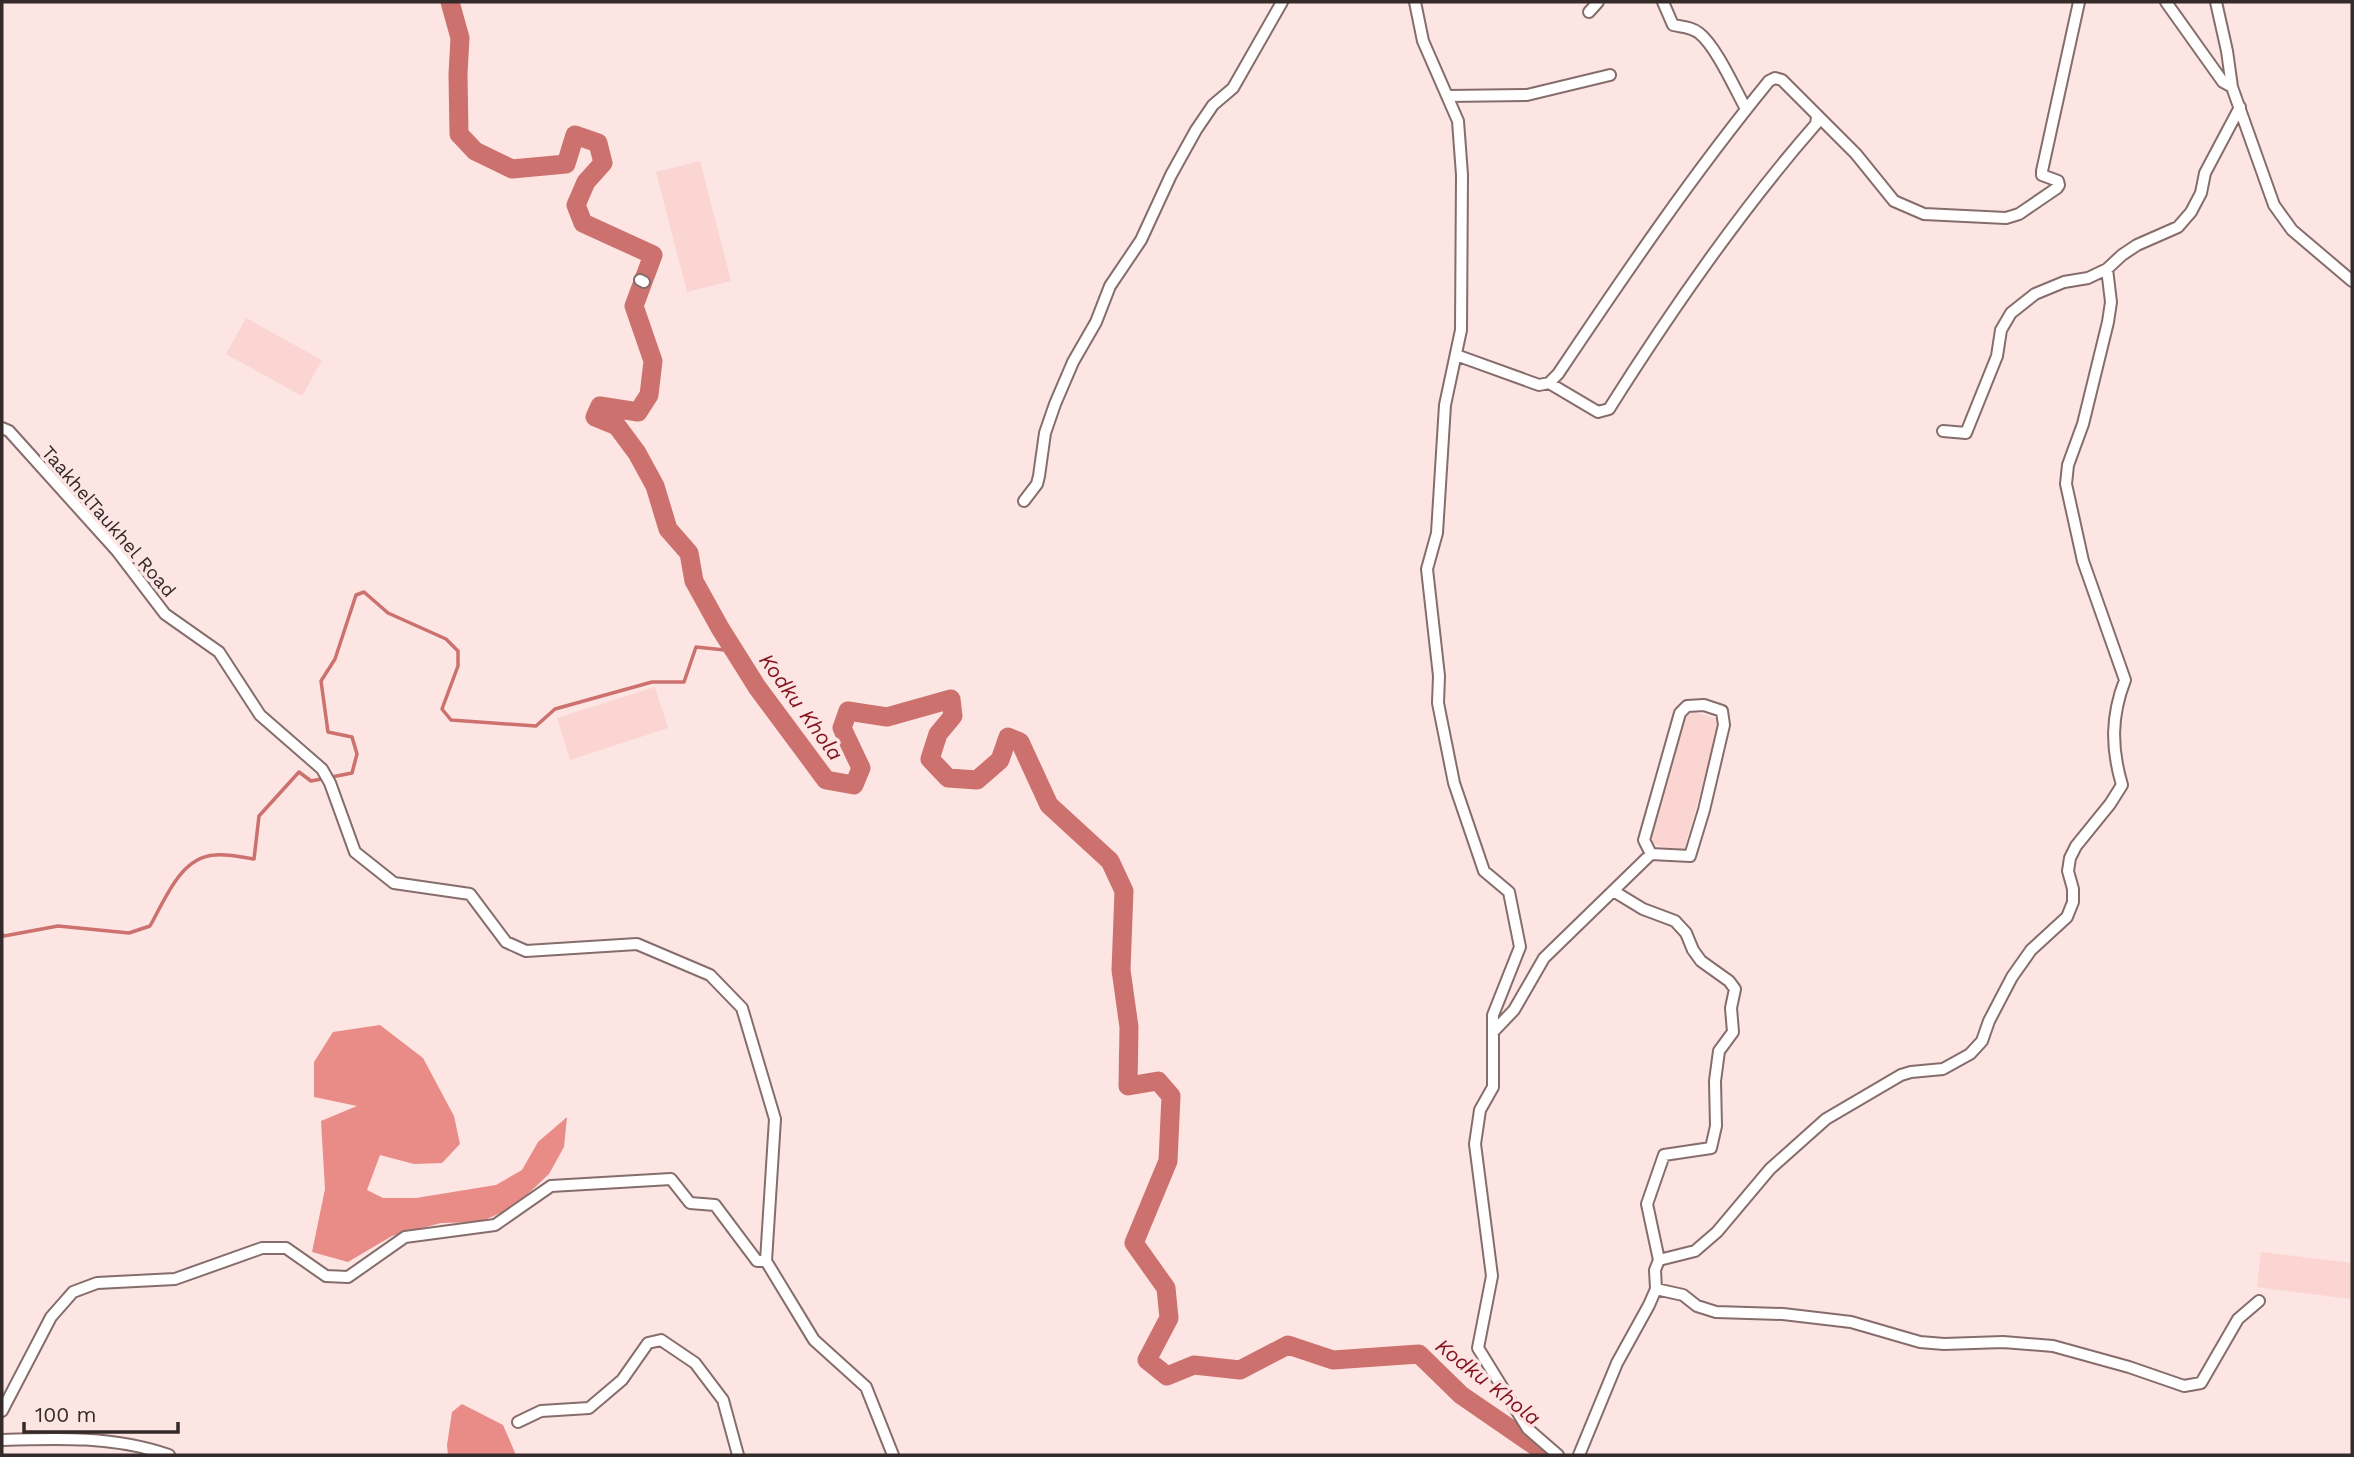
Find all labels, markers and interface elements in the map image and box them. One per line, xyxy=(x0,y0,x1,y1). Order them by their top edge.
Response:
street label: TaakhelTaukhel Road xyxy=(37,441,181,602)
water label: Kodku Khola xyxy=(754,648,849,765)
water label: Kodku Khola xyxy=(1431,1333,1546,1430)
scale bar xyxy=(24,1390,178,1434)
text: 100 m xyxy=(35,1402,97,1427)

